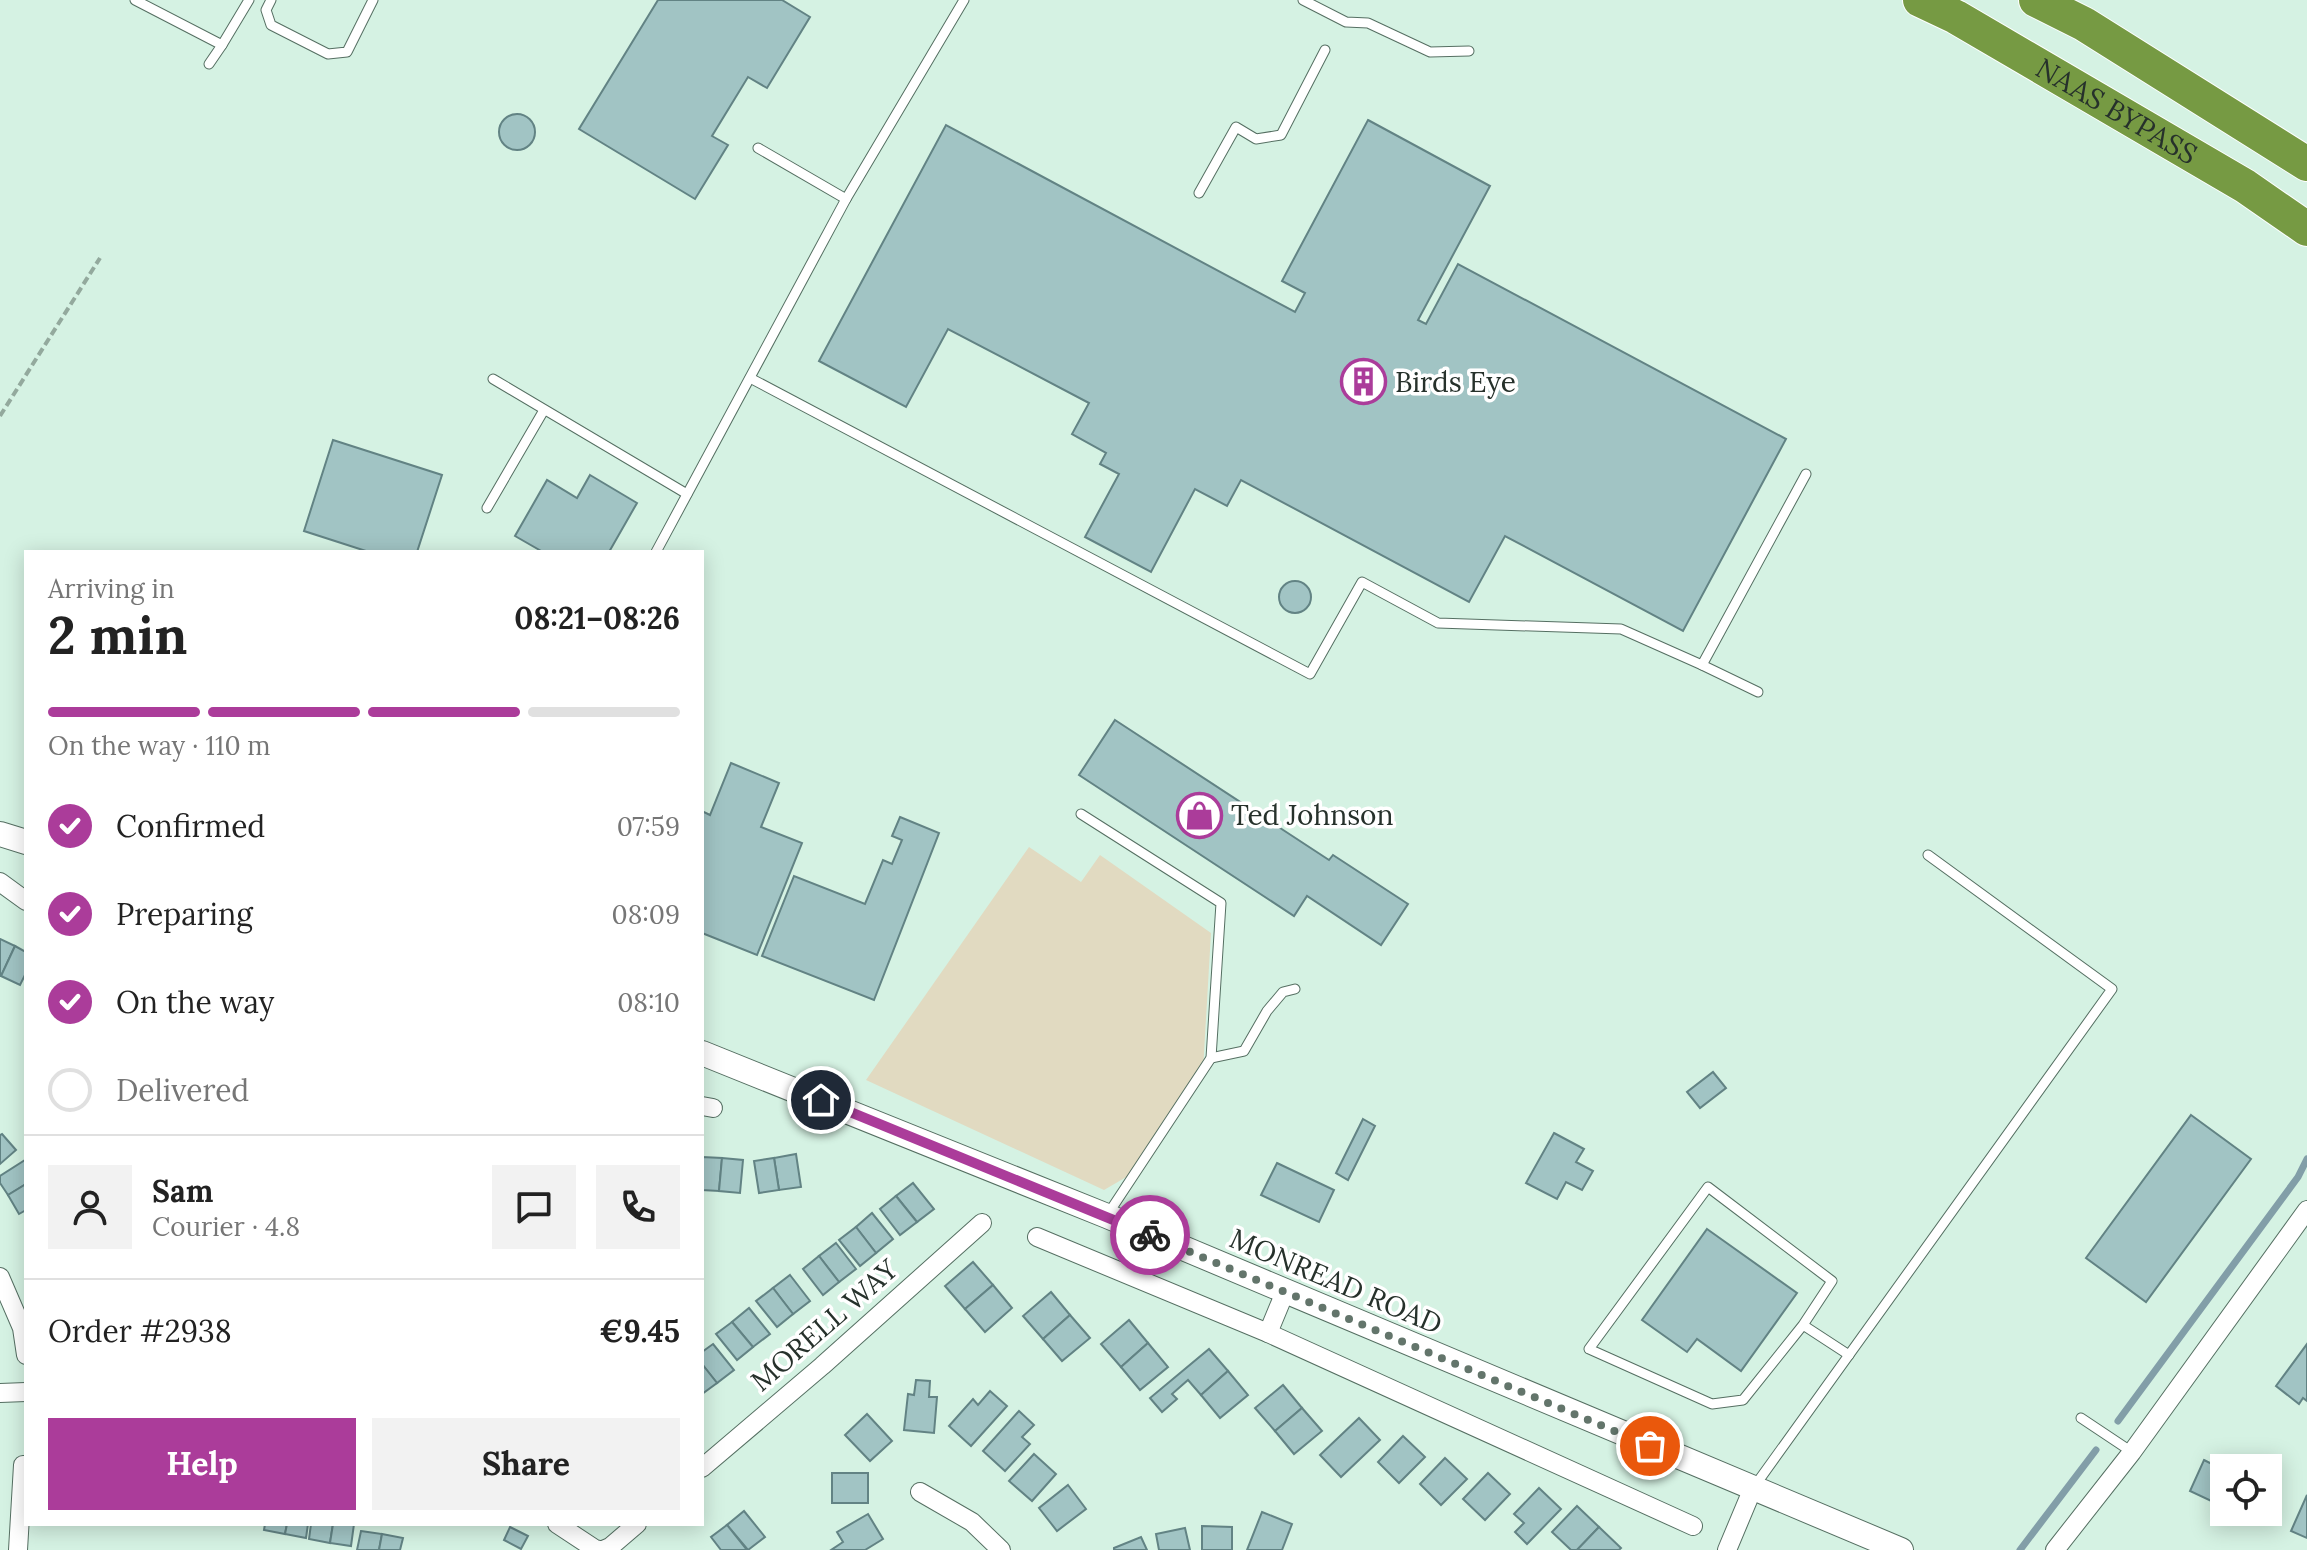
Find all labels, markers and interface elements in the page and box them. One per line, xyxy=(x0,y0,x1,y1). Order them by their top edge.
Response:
street label: NAAS BYPASS xyxy=(2030,50,2204,172)
building icon: Birds Eye xyxy=(1340,358,1388,406)
place label: Birds Eye xyxy=(1395,364,1516,400)
text: Arriving in xyxy=(48,572,175,605)
text: 08:21–08:26 xyxy=(514,599,680,637)
text: 2 min xyxy=(48,602,187,668)
text: On the way · 110 m xyxy=(48,729,271,762)
shop icon: Ted Johnson xyxy=(1176,791,1224,839)
place label: Ted Johnson xyxy=(1231,797,1394,833)
icon: check xyxy=(48,804,92,848)
text: Confirmed xyxy=(116,807,265,845)
text: 07:59 xyxy=(617,810,680,843)
icon: check xyxy=(48,892,92,936)
text: Preparing xyxy=(116,895,253,933)
text: 08:09 xyxy=(612,898,680,931)
icon: check xyxy=(48,980,92,1024)
text: On the way xyxy=(116,983,274,1021)
text: 08:10 xyxy=(617,986,680,1019)
pin xyxy=(787,1066,855,1134)
text: Delivered xyxy=(116,1071,249,1109)
icon: home xyxy=(799,1078,843,1122)
button: person xyxy=(48,1165,132,1249)
button: chat xyxy=(492,1165,576,1249)
button: phone xyxy=(596,1165,680,1249)
text: Sam xyxy=(152,1172,213,1210)
courier xyxy=(1110,1195,1190,1275)
text: Courier · 4.8 xyxy=(152,1210,300,1243)
icon: bike xyxy=(1128,1213,1172,1257)
street label: MONREAD ROAD xyxy=(1224,1220,1448,1342)
street label: MORELL WAY xyxy=(743,1250,906,1399)
text: Order #2938 xyxy=(48,1312,232,1350)
text: €9.45 xyxy=(599,1312,680,1350)
pin xyxy=(1616,1412,1684,1480)
button: Help xyxy=(48,1418,356,1510)
button: Share xyxy=(372,1418,680,1510)
icon: bag xyxy=(1628,1424,1672,1468)
map controls xyxy=(2210,1454,2282,1526)
button: locate xyxy=(2210,1454,2282,1526)

